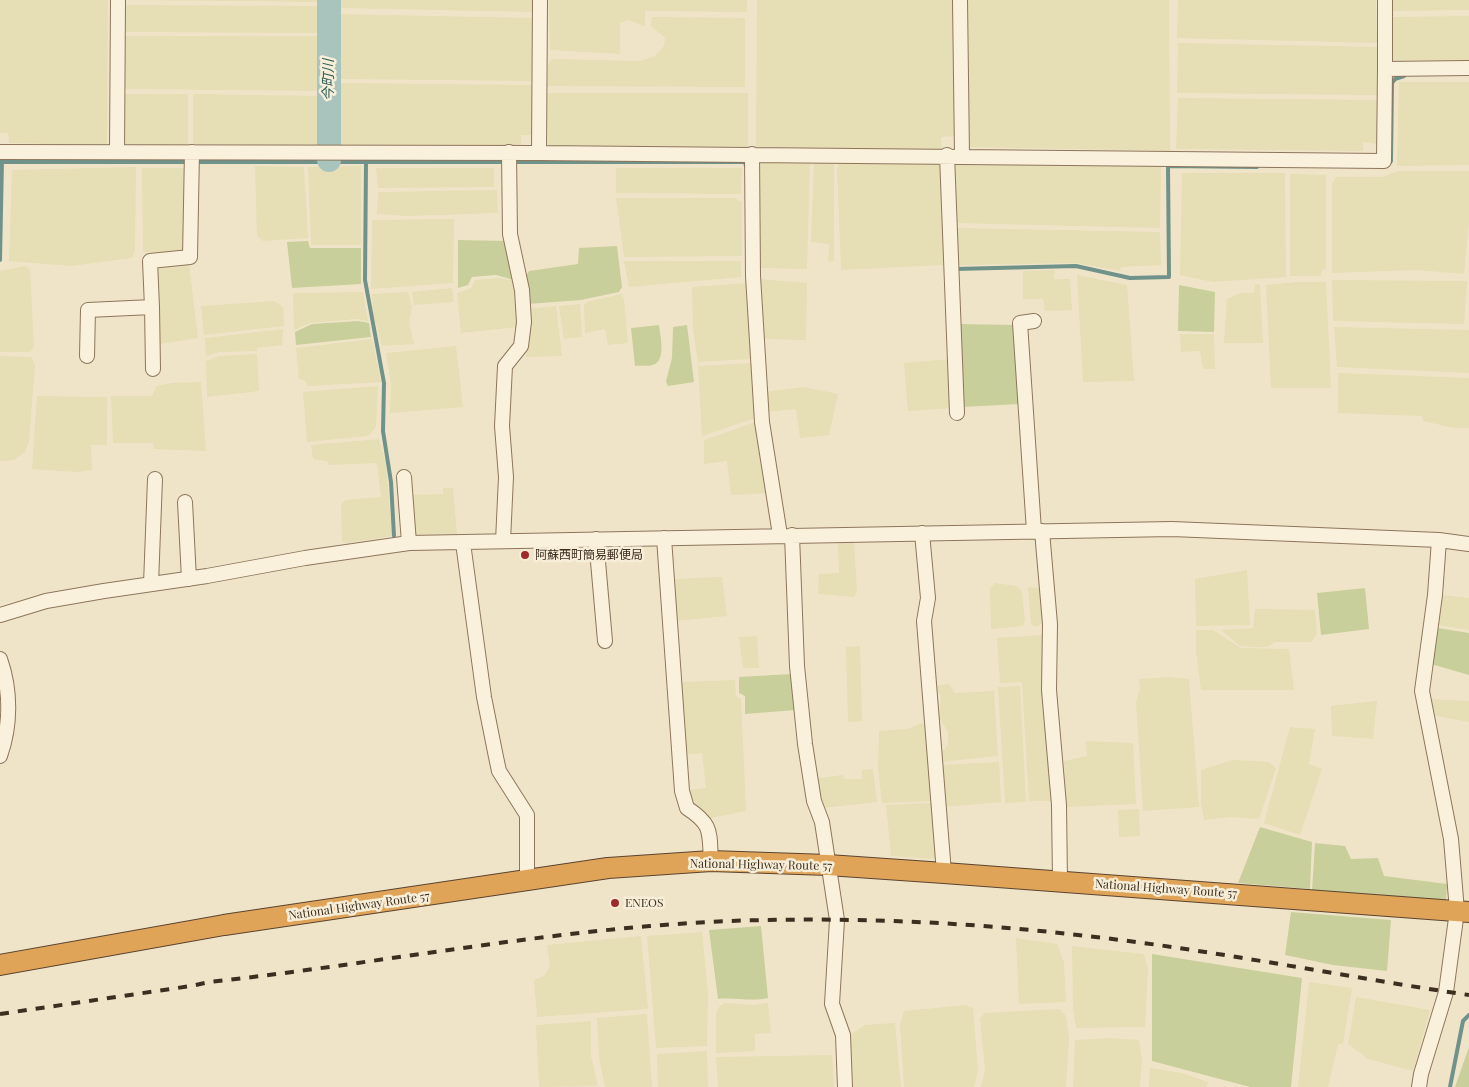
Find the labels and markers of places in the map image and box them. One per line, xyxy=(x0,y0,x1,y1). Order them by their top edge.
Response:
place label: 阿蘇西町簡易郵便局 xyxy=(535,548,643,562)
marker: 阿蘇西町簡易郵便局 xyxy=(519,549,531,561)
place label: ENEOS xyxy=(625,896,663,910)
marker: ENEOS xyxy=(609,897,621,909)

